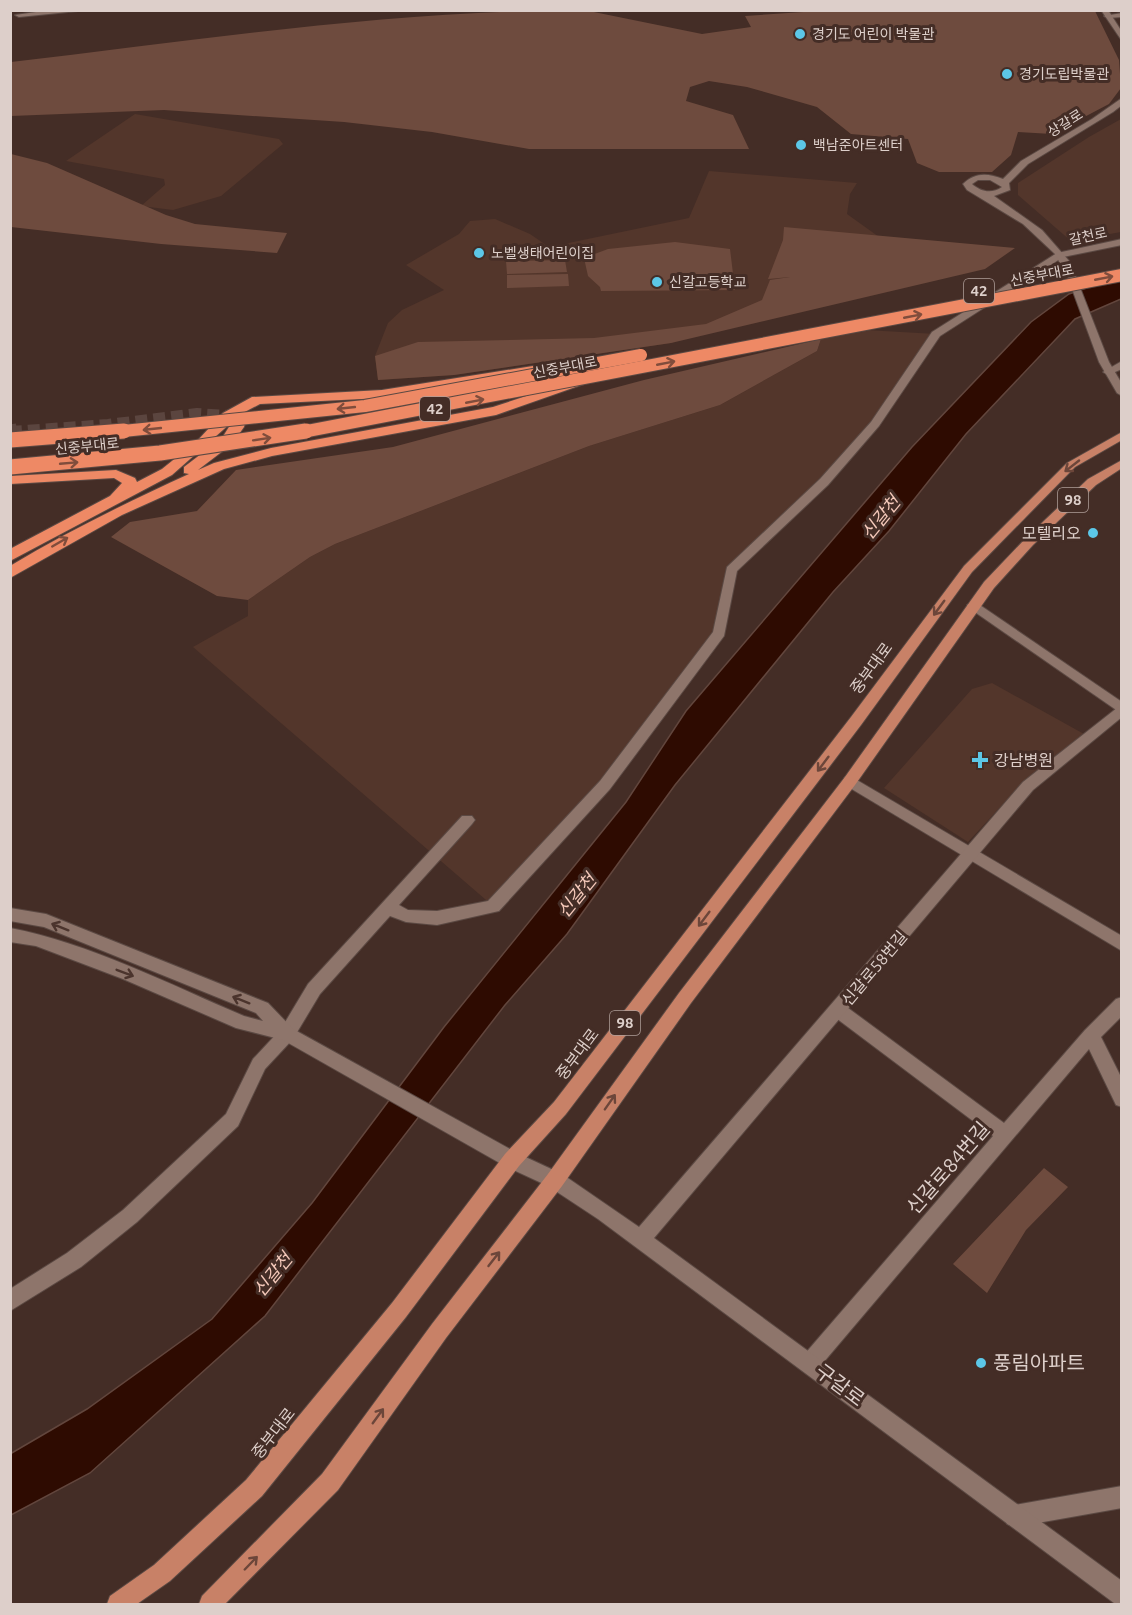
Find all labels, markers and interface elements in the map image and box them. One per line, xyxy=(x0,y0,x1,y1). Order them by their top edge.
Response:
place label: 경기도 어린이 박물관 xyxy=(812,26,934,42)
marker: 경기도 어린이 박물관 xyxy=(793,27,807,41)
place label: 경기도립박물관 xyxy=(1019,66,1109,82)
marker: 경기도립박물관 xyxy=(1000,67,1014,81)
street label: 상갈로 xyxy=(1044,106,1086,140)
place label: 백남준아트센터 xyxy=(813,137,903,153)
marker: 백남준아트센터 xyxy=(794,138,808,152)
street label: 갈천로 xyxy=(1067,224,1109,248)
place label: 노벨생태어린이집 xyxy=(491,245,594,261)
marker: 노벨생태어린이집 xyxy=(472,246,486,260)
street label: 신중부대로 xyxy=(1009,261,1075,289)
one-way arrow xyxy=(1094,272,1113,283)
place label: 신갈고등학교 xyxy=(669,274,746,290)
marker: 신갈고등학교 xyxy=(650,275,664,289)
road number: 42 xyxy=(964,279,994,303)
one-way arrow xyxy=(902,310,922,321)
street label: 신중부대로 xyxy=(532,353,598,381)
one-way arrow xyxy=(656,357,676,368)
one-way arrow xyxy=(465,395,484,406)
road number: 42 xyxy=(420,397,450,421)
one-way arrow xyxy=(336,403,356,414)
one-way arrow xyxy=(142,424,162,435)
one-way arrow xyxy=(252,433,272,444)
street label: 신중부대로 xyxy=(54,435,120,457)
one-way arrow xyxy=(58,457,78,468)
one-way arrow xyxy=(1064,460,1080,473)
road number: 98 xyxy=(1058,488,1088,512)
water label: 신갈천 xyxy=(857,490,905,543)
place label: 모텔리오 xyxy=(1022,524,1081,542)
marker: 모텔리오 xyxy=(1086,526,1100,540)
one-way arrow xyxy=(51,536,68,548)
one-way arrow xyxy=(933,599,945,615)
street label: 중부대로 xyxy=(846,639,896,697)
marker: 강남병원 xyxy=(971,751,989,769)
place label: 강남병원 xyxy=(994,751,1053,769)
one-way arrow xyxy=(816,756,829,772)
water label: 신갈천 xyxy=(553,868,601,921)
one-way arrow xyxy=(698,911,711,927)
one-way arrow xyxy=(52,921,70,932)
street label: 신갈로58번길 xyxy=(838,927,910,1009)
one-way arrow xyxy=(116,968,134,979)
one-way arrow xyxy=(232,994,251,1005)
road number: 98 xyxy=(610,1011,640,1035)
street label: 중부대로 xyxy=(552,1025,602,1083)
one-way arrow xyxy=(604,1095,616,1111)
street label: 신갈로84번길 xyxy=(901,1117,994,1218)
water label: 신갈천 xyxy=(249,1247,297,1300)
one-way arrow xyxy=(487,1251,500,1267)
place label: 풍림아파트 xyxy=(993,1351,1085,1374)
marker: 풍림아파트 xyxy=(974,1356,988,1370)
street label: 구갈로 xyxy=(811,1359,869,1410)
street label: 중부대로 xyxy=(248,1404,298,1462)
one-way arrow xyxy=(372,1408,384,1424)
one-way arrow xyxy=(244,1556,259,1571)

